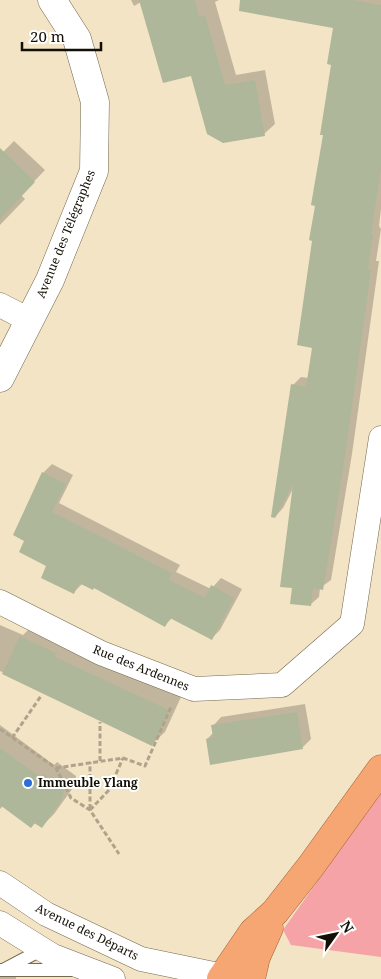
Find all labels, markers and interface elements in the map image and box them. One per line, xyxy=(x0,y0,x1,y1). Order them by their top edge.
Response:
scale bar xyxy=(22,20,101,52)
text: 20 m xyxy=(30,26,65,46)
street label: Avenue des Télégraphes xyxy=(32,167,99,301)
street label: Rue des Ardennes xyxy=(90,640,192,695)
place label: Immeuble Ylang xyxy=(38,774,138,791)
marker: Immeuble Ylang xyxy=(22,777,34,789)
street label: Avenue des Départs xyxy=(33,899,142,964)
north arrow xyxy=(311,909,361,959)
text: N xyxy=(336,917,358,936)

